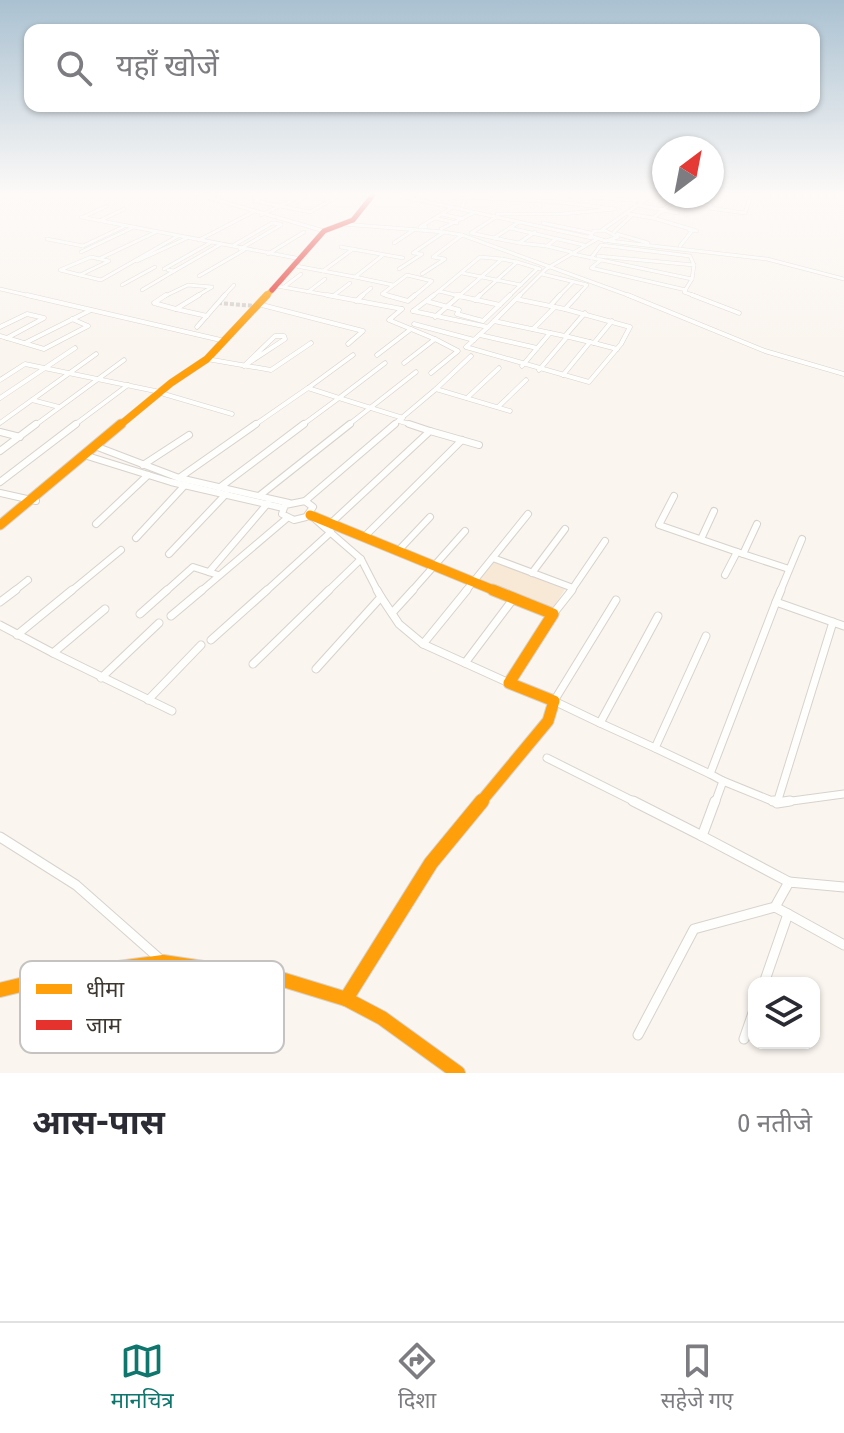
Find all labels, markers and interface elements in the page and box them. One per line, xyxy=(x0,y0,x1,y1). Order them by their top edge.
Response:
search box xyxy=(24,24,820,112)
icon: search xyxy=(52,46,96,90)
text: यहाँ खोजें xyxy=(116,48,219,84)
north arrow xyxy=(652,136,724,208)
legend xyxy=(20,961,284,1053)
text: धीमा xyxy=(86,976,124,1003)
map controls xyxy=(748,977,820,1049)
button: layers xyxy=(748,977,820,1049)
text: जाम xyxy=(86,1012,122,1039)
text: आस-पास xyxy=(32,1102,165,1143)
text: 0 नतीजे xyxy=(737,1108,812,1139)
tab: मानचित्र xyxy=(111,1339,174,1417)
tab: दिशा xyxy=(395,1339,439,1417)
tab: सहेजे गए xyxy=(661,1339,733,1417)

